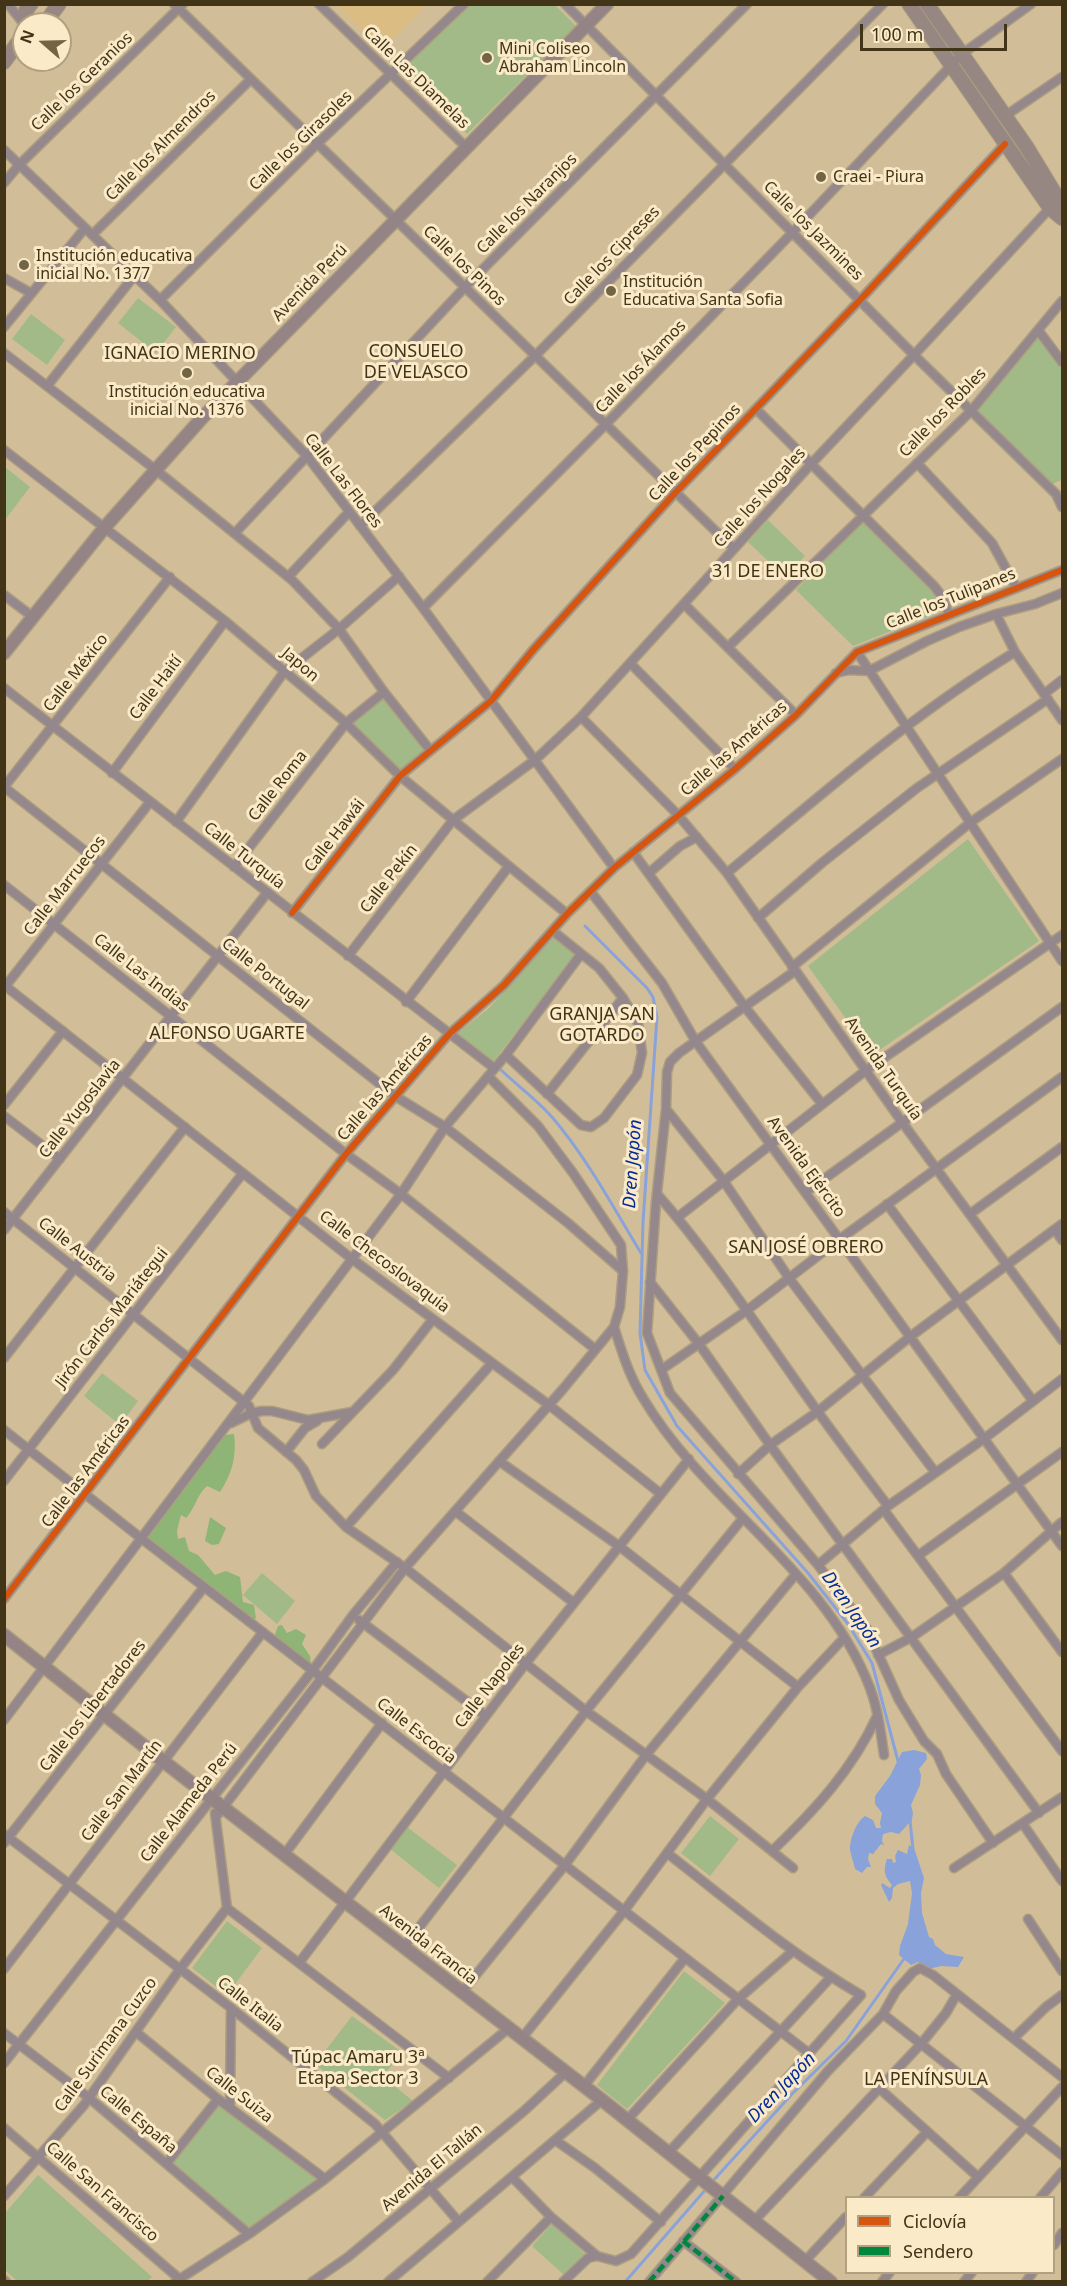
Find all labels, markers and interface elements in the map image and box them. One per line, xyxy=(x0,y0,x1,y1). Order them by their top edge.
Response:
north arrow xyxy=(12,12,72,72)
scale bar xyxy=(863,12,1010,50)
text: 100 m xyxy=(871,22,923,46)
street label: Calle Las Diamelas xyxy=(359,23,473,133)
text: N xyxy=(14,27,40,46)
street label: Calle los Geranios xyxy=(27,29,137,135)
place label: Mini Coliseo Abraham Lincoln xyxy=(499,39,626,77)
marker: Mini Coliseo Abraham Lincoln xyxy=(480,51,494,65)
street label: Calle los Almendros xyxy=(102,87,220,205)
street label: Calle los Girasoles xyxy=(246,87,356,195)
street label: Calle los Naranjos xyxy=(473,150,581,258)
place label: Craei - Piura xyxy=(833,167,924,187)
marker: Craei - Piura xyxy=(814,170,828,184)
street label: Calle los Jazmines xyxy=(759,177,867,285)
street label: Calle los Cipreses xyxy=(560,203,664,309)
street label: Calle los Pinos xyxy=(419,222,509,310)
street label: Avenida Perú xyxy=(269,241,351,325)
place label: Institución educativa inicial No. 1377 xyxy=(36,246,192,284)
marker: Institución educativa inicial No. 1377 xyxy=(17,258,31,272)
place label: Institución Educativa Santa Sofia xyxy=(623,272,783,310)
marker: Institución Educativa Santa Sofia xyxy=(604,284,618,298)
street label: Calle los Álamos xyxy=(592,317,690,417)
district label: CONSUELO DE VELASCO xyxy=(356,341,476,384)
district label: IGNACIO MERINO xyxy=(94,343,266,365)
street label: Calle los Robles xyxy=(896,364,990,462)
marker: Institución educativa inicial No. 1376 xyxy=(180,366,194,380)
place label: Institución educativa inicial No. 1376 xyxy=(109,382,265,420)
street label: Calle los Pepinos xyxy=(645,400,745,506)
street label: Calle Las Flores xyxy=(300,430,386,532)
street label: Calle los Nogales xyxy=(710,444,810,552)
district label: 31 DE ENERO xyxy=(704,561,832,583)
street label: Calle los Tulipanes xyxy=(884,564,1018,634)
street label: Calle México xyxy=(40,630,112,716)
street label: Japon xyxy=(277,644,323,686)
street label: Calle Haití xyxy=(126,652,186,724)
street label: Calle las Américas xyxy=(677,698,791,800)
street label: Calle Roma xyxy=(245,747,311,825)
street label: Calle Hawái xyxy=(301,796,369,876)
street label: Calle Turquía xyxy=(200,818,288,894)
street label: Calle Marruecos xyxy=(20,832,110,940)
street label: Calle Pekín xyxy=(356,841,422,917)
street label: Calle Las Indias xyxy=(90,930,192,1016)
street label: Calle Portugal xyxy=(218,934,312,1014)
district label: GRANJA SAN GOTARDO xyxy=(542,1004,662,1046)
street label: Avenida Turquía xyxy=(840,1014,926,1124)
district label: ALFONSO UGARTE xyxy=(139,1023,315,1045)
street label: Calle las Américas xyxy=(334,1031,436,1145)
street label: Calle Yugoslavia xyxy=(35,1056,125,1162)
street label: Avenida Ejército xyxy=(763,1113,849,1221)
water label: Dren Japón xyxy=(619,1119,647,1209)
street label: Calle Checoslovaquia xyxy=(315,1207,453,1317)
street label: Calle Austria xyxy=(34,1214,120,1286)
district label: SAN JOSÉ OBRERO xyxy=(717,1237,895,1259)
street label: Jirón Carlos Mariátegui xyxy=(52,1244,172,1392)
street label: Calle las Américas xyxy=(38,1412,134,1532)
water label: Dren Japón xyxy=(817,1567,885,1653)
street label: Calle los Libertadores xyxy=(36,1637,150,1775)
street label: Calle Napoles xyxy=(451,1640,529,1732)
street label: Calle Escocia xyxy=(373,1694,459,1768)
street label: Calle San Martín xyxy=(78,1736,166,1846)
street label: Calle Alameda Perú xyxy=(136,1740,242,1866)
street label: Avenida Francia xyxy=(375,1901,481,1989)
street label: Calle Italia xyxy=(213,1973,287,2037)
street label: Calle Surimana Cuzco xyxy=(51,1974,161,2116)
district label: Túpac Amaru 3ª Etapa Sector 3 xyxy=(287,2047,429,2090)
water label: Dren Japón xyxy=(743,2048,821,2128)
street label: Calle Suiza xyxy=(202,2063,276,2127)
district label: LA PENÍNSULA xyxy=(855,2069,997,2091)
street label: Calle España xyxy=(96,2082,180,2158)
street label: Avenida El Tallán xyxy=(378,2120,486,2216)
street label: Calle San Francisco xyxy=(42,2138,162,2246)
legend xyxy=(845,2196,1055,2274)
text: Ciclovía xyxy=(903,2209,967,2233)
text: Sendero xyxy=(903,2239,973,2263)

